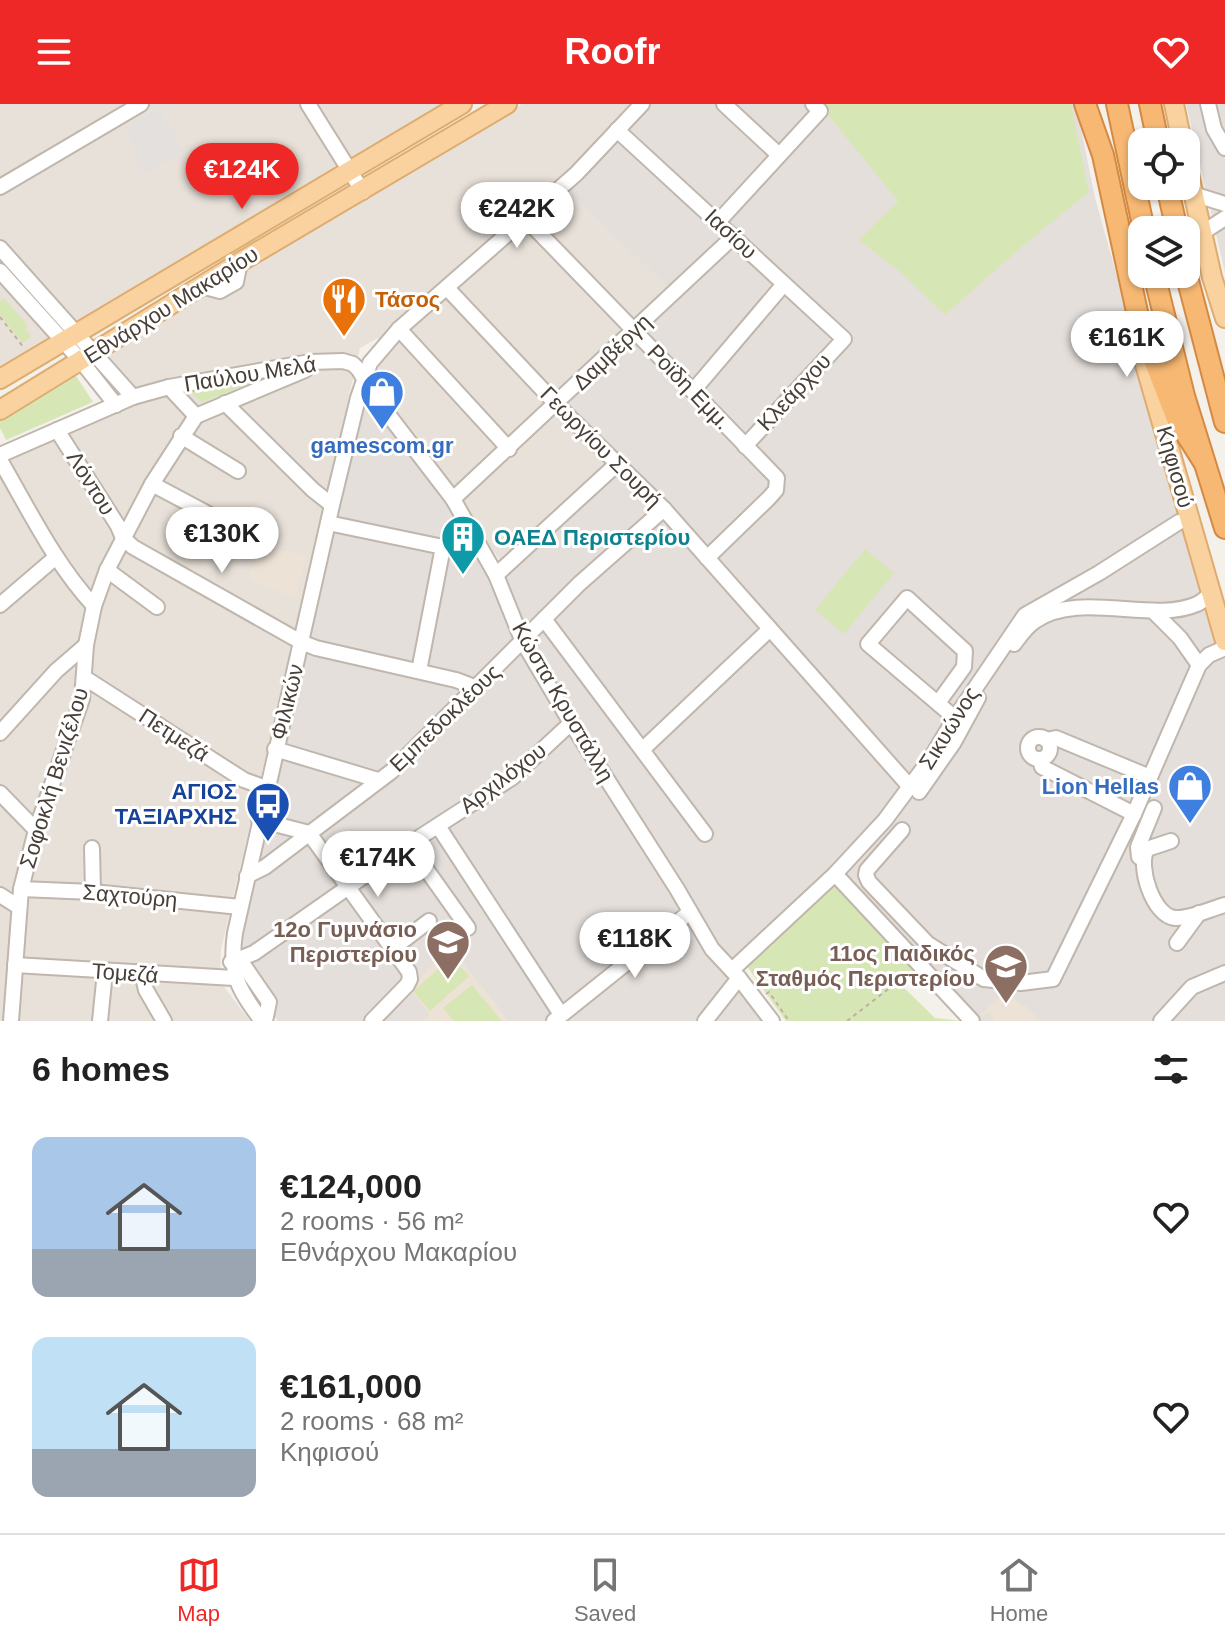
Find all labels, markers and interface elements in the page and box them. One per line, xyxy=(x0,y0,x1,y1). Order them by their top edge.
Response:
icon: menu xyxy=(32,30,76,74)
icon: heart xyxy=(1149,30,1193,74)
text: Roofr xyxy=(565,31,660,72)
map controls xyxy=(1128,128,1200,288)
button: locate xyxy=(1128,128,1200,200)
pin: €124K xyxy=(186,143,298,211)
text: €124K xyxy=(204,154,280,184)
pin: €242K xyxy=(461,182,573,250)
text: €242K xyxy=(479,193,555,223)
street label: Ιασίου xyxy=(700,204,762,264)
button: layers xyxy=(1128,216,1200,288)
street label: Εθνάρχου Μακαρίου xyxy=(79,241,263,369)
restaurant icon: Τάσος xyxy=(320,275,368,338)
place label: Τάσος xyxy=(375,287,440,312)
street label: Δαμβέργη xyxy=(568,309,656,395)
pin: €161K xyxy=(1071,311,1183,379)
text: €161K xyxy=(1089,322,1165,352)
street label: Ροϊδη Εμμ. xyxy=(642,339,736,435)
street label: Κλεάρχου xyxy=(752,348,836,436)
street label: Παύλου Μελά xyxy=(182,351,318,397)
shop icon: gamescom.gr xyxy=(358,368,406,431)
street label: Γεωργίου Σουρή xyxy=(535,381,667,513)
street label: Κηφισού xyxy=(1151,423,1199,511)
place label: gamescom.gr xyxy=(310,433,454,458)
street label: Λόντου xyxy=(62,446,120,520)
pin: €130K xyxy=(166,507,278,575)
building icon: ΟΑΕΔ Περιστερίου xyxy=(439,513,487,576)
text: €130K xyxy=(184,518,260,548)
place label: ΟΑΕΔ Περιστερίου xyxy=(494,525,690,550)
street label: Κώστα Κρυστάλλη xyxy=(507,618,619,786)
street label: Εμπεδοκλέους xyxy=(385,659,505,777)
street label: Φιλικών xyxy=(266,661,308,743)
street label: Σικυώνος xyxy=(914,682,984,774)
street label: Σοφοκλή Βενιζέλου xyxy=(15,685,93,871)
street label: Πετμεζά xyxy=(135,703,214,767)
street label: Αρχιλόχου xyxy=(455,738,551,818)
shop icon: Lion Hellas xyxy=(1166,762,1214,825)
place label: Lion Hellas xyxy=(1042,774,1159,799)
place label: ΑΓΙΟΣ ΤΑΞΙΑΡΧΗΣ xyxy=(115,779,237,829)
bus stop icon: ΑΓΙΟΣ ΤΑΞΙΑΡΧΗΣ xyxy=(244,780,292,843)
pin: €174K xyxy=(322,831,434,899)
text: €174K xyxy=(340,842,416,872)
street label: Σαχτούρη xyxy=(81,879,179,913)
pin: €118K xyxy=(579,912,691,980)
place label: 12ο Γυμνάσιο Περιστερίου xyxy=(273,917,417,967)
school or university icon: 12ο Γυμνάσιο Περιστερίου xyxy=(424,918,472,981)
text: €118K xyxy=(597,923,673,953)
place label: 11ος Παιδικός Σταθμός Περιστερίου xyxy=(756,941,975,991)
school or university icon: 11ος Παιδικός Σταθμός Περιστερίου xyxy=(982,942,1030,1005)
street label: Τομεζά xyxy=(91,958,159,988)
icon: filters xyxy=(1149,1047,1193,1091)
text: 6 homes xyxy=(32,1050,170,1088)
text: €124,000 xyxy=(280,1167,422,1205)
icon: home xyxy=(96,1169,192,1265)
icon: heart xyxy=(1149,1195,1193,1239)
text: 2 rooms · 56 m² xyxy=(280,1206,464,1236)
text: Εθνάρχου Μακαρίου xyxy=(280,1237,517,1267)
text: €161,000 xyxy=(280,1367,422,1405)
icon: home xyxy=(96,1369,192,1465)
icon: heart xyxy=(1149,1395,1193,1439)
text: 2 rooms · 68 m² xyxy=(280,1406,464,1436)
text: Κηφισού xyxy=(280,1437,379,1467)
tab: Map xyxy=(177,1553,221,1627)
tab: Saved xyxy=(574,1553,636,1627)
tab: Home xyxy=(990,1553,1048,1627)

